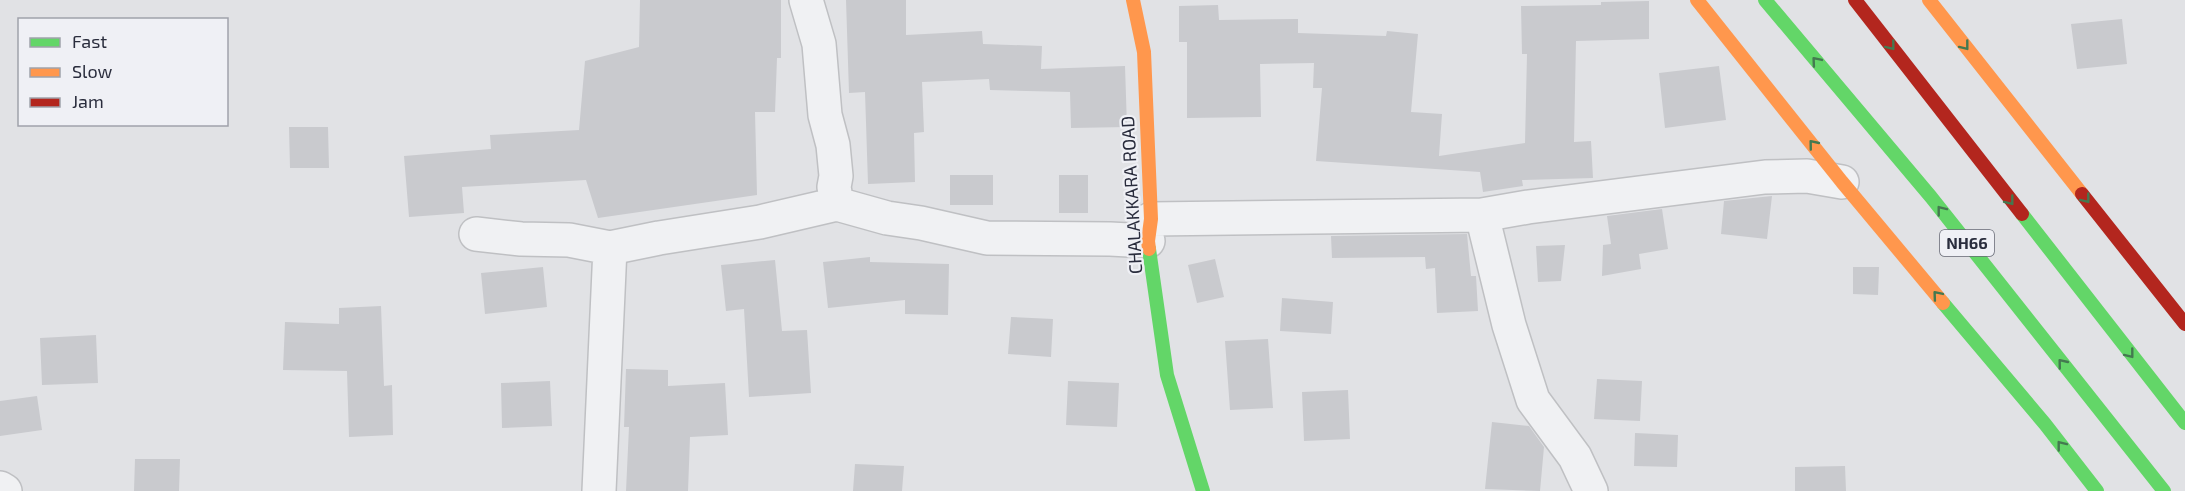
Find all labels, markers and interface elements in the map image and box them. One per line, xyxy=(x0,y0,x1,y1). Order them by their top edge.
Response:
legend xyxy=(18,18,228,126)
text: Fast xyxy=(72,30,107,52)
one-way arrow xyxy=(1957,39,1968,50)
one-way arrow xyxy=(1883,40,1894,51)
one-way arrow xyxy=(1812,57,1823,68)
text: Slow xyxy=(72,60,113,82)
text: Jam xyxy=(72,90,104,112)
street label: CHALAKKARA ROAD xyxy=(1116,115,1146,275)
one-way arrow xyxy=(1809,140,1820,151)
one-way arrow xyxy=(2078,192,2089,203)
one-way arrow xyxy=(2002,194,2013,205)
one-way arrow xyxy=(1938,206,1949,217)
road number: NH66 xyxy=(1940,230,1994,256)
one-way arrow xyxy=(1933,291,1944,302)
one-way arrow xyxy=(2123,347,2134,358)
one-way arrow xyxy=(2058,359,2069,370)
one-way arrow xyxy=(2058,440,2069,451)

